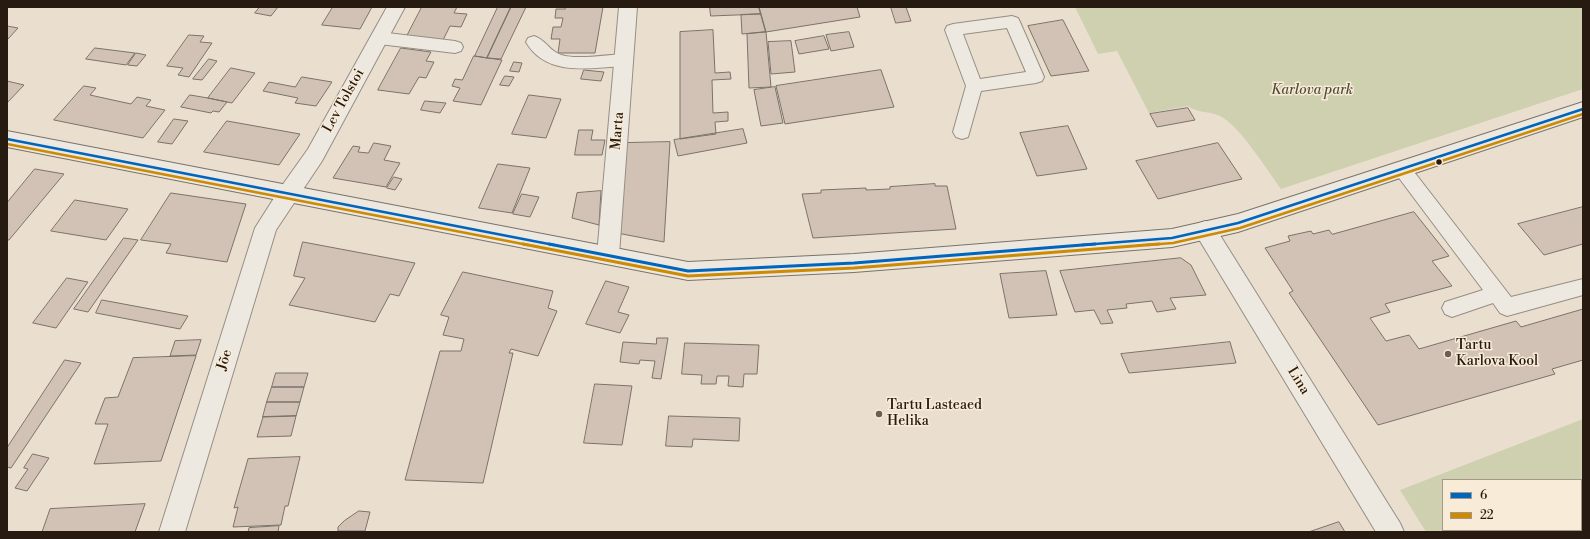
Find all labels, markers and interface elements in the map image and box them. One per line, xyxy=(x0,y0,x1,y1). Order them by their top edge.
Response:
street label: Lev Tolstoi xyxy=(320,66,368,136)
park label: Karlova park xyxy=(1271,83,1353,99)
street label: Marta xyxy=(608,111,628,151)
unlabelled marker xyxy=(1434,157,1444,167)
place label: Tartu Karlova Kool xyxy=(1456,338,1538,370)
street label: Jõe xyxy=(214,348,236,372)
marker: Tartu Karlova Kool xyxy=(1443,349,1453,359)
street label: Lina xyxy=(1283,364,1313,398)
place label: Tartu Lasteaed Helika xyxy=(887,398,982,430)
marker: Tartu Lasteaed Helika xyxy=(874,409,884,419)
legend xyxy=(1442,479,1582,531)
text: 6 xyxy=(1480,488,1487,503)
text: 22 xyxy=(1480,508,1494,523)

